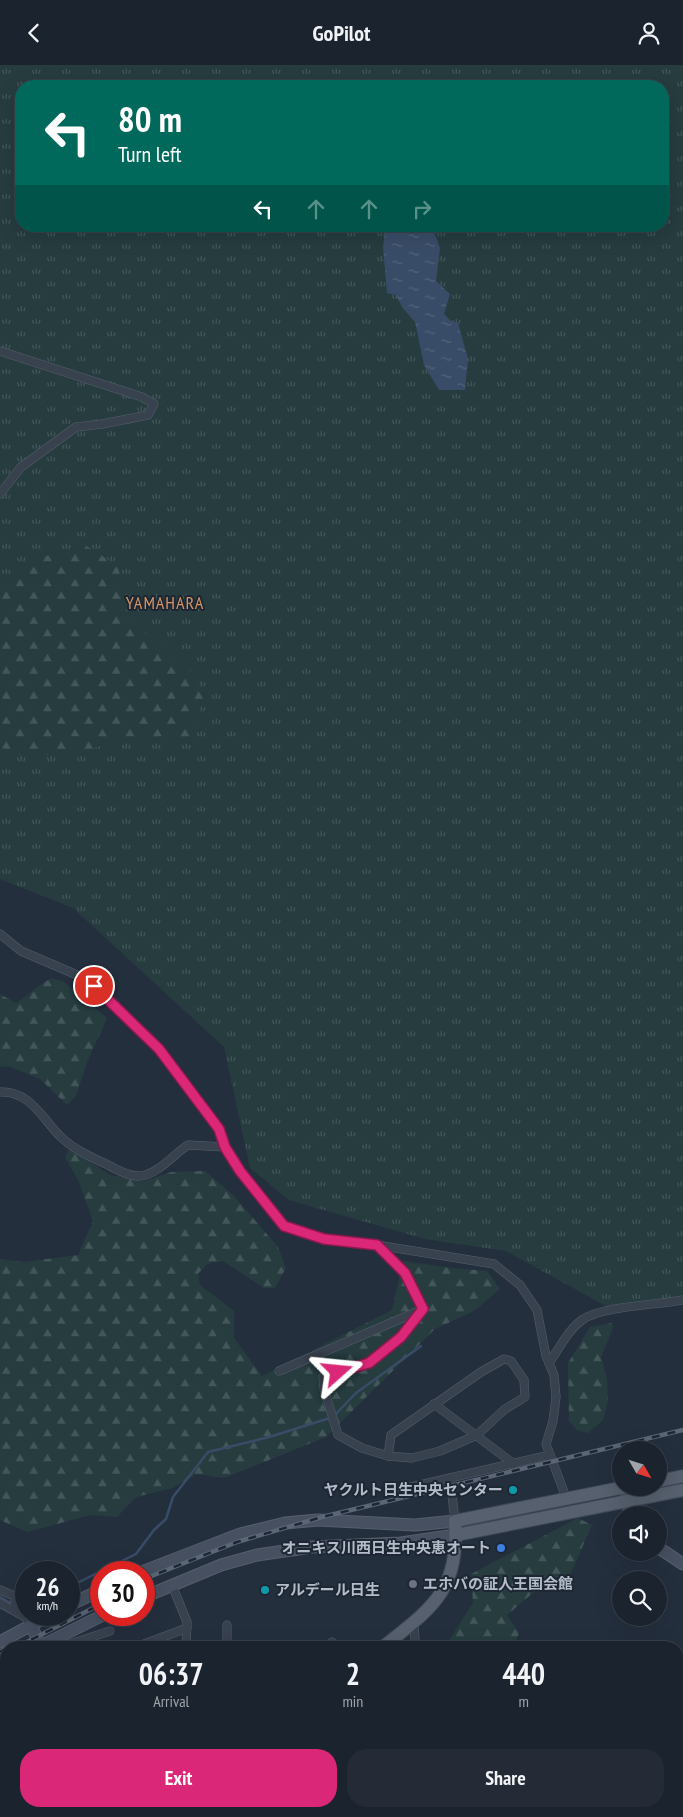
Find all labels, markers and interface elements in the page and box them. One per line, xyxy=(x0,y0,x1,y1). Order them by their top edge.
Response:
icon: back xyxy=(20,19,48,47)
text: GoPilot xyxy=(313,19,370,47)
icon: person xyxy=(635,19,663,47)
text: 80 m xyxy=(118,96,182,142)
icon: left xyxy=(35,100,100,165)
text: Turn left xyxy=(118,140,182,168)
icon: left xyxy=(249,195,277,223)
icon: ahead xyxy=(302,195,330,223)
icon: ahead xyxy=(355,195,383,223)
icon: right xyxy=(408,195,436,223)
district label: YAMAHARA xyxy=(126,591,204,614)
pin xyxy=(73,965,115,1007)
icon: arrive xyxy=(80,972,108,1000)
position arrow xyxy=(311,1345,363,1397)
north arrow xyxy=(612,1441,668,1496)
map controls xyxy=(612,1441,667,1626)
place label: ヤクルト日生中央センター xyxy=(323,1480,503,1499)
marker: ヤクルト日生中央センター xyxy=(507,1484,519,1496)
button: sound xyxy=(612,1506,667,1561)
place label: オニキス川西日生中央恵オート xyxy=(281,1538,491,1557)
marker: オニキス川西日生中央恵オート xyxy=(495,1542,507,1554)
speed limit sign: 30 xyxy=(90,1561,155,1626)
text: 26 xyxy=(36,1571,59,1603)
button: search xyxy=(612,1571,667,1626)
place label: エホバの証人王国会館 xyxy=(423,1574,573,1593)
marker: エホバの証人王国会館 xyxy=(407,1578,419,1590)
place label: アルデール日生 xyxy=(275,1580,380,1599)
marker: アルデール日生 xyxy=(259,1584,271,1596)
text: km/h xyxy=(37,1598,58,1613)
text: 06:37 xyxy=(139,1654,204,1693)
text: 2 xyxy=(346,1654,360,1693)
text: 440 xyxy=(502,1654,545,1693)
text: Arrival xyxy=(153,1691,189,1711)
text: min xyxy=(342,1691,363,1711)
text: m xyxy=(518,1691,529,1711)
button: Exit xyxy=(20,1749,337,1807)
button: Share xyxy=(347,1749,664,1807)

